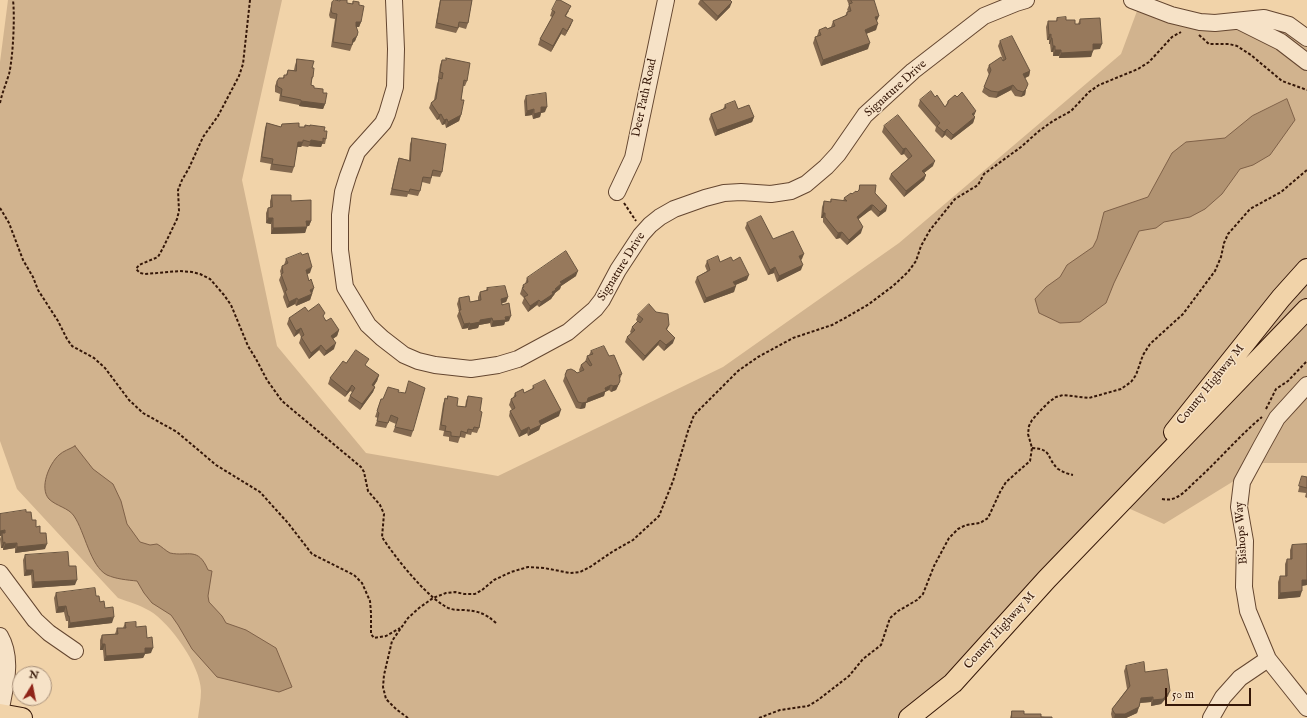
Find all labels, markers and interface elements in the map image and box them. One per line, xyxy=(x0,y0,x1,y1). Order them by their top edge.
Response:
street label: Deer Path Road xyxy=(630,57,660,139)
street label: Signature Drive xyxy=(862,57,930,121)
street label: Signature Drive xyxy=(595,230,649,304)
street label: County Highway M xyxy=(1174,342,1248,428)
street label: Bishops Way xyxy=(1233,501,1251,565)
street label: County Highway M xyxy=(961,589,1039,673)
north arrow xyxy=(12,666,52,706)
text: N xyxy=(28,667,40,683)
scale bar xyxy=(1167,680,1253,706)
text: 50 m xyxy=(1172,687,1194,702)

